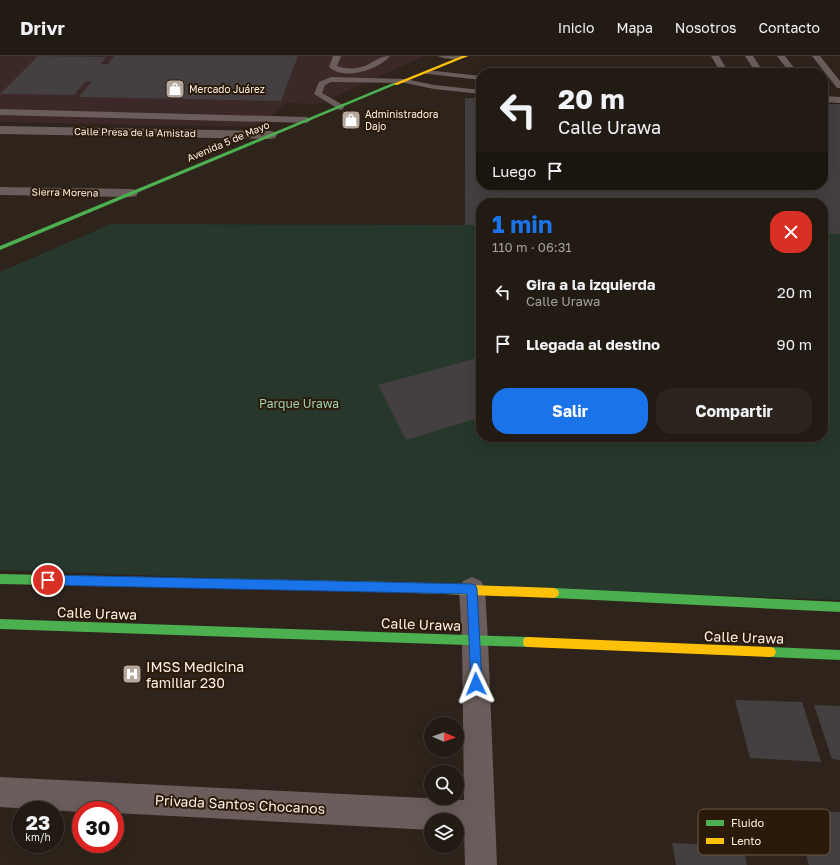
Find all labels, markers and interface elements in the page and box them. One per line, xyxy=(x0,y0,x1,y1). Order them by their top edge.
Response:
text: Drivr xyxy=(20,16,65,39)
text: Inicio xyxy=(558,19,594,36)
text: Mapa xyxy=(616,19,653,36)
text: Nosotros xyxy=(675,19,736,36)
text: Contacto xyxy=(758,19,820,36)
shop icon: Mercado Juárez xyxy=(164,78,186,100)
text: 20 m xyxy=(558,82,625,115)
place label: Mercado Juárez xyxy=(189,83,265,95)
icon: left xyxy=(492,84,544,136)
place label: Administradora Dajo xyxy=(365,108,438,132)
shop icon: Administradora Dajo xyxy=(340,109,362,131)
text: Calle Urawa xyxy=(558,116,661,138)
street label: Avenida 5 de Mayo xyxy=(185,118,271,164)
street label: Calle Presa de la Amistad xyxy=(74,125,196,139)
icon: arrive xyxy=(544,160,566,182)
text: Luego xyxy=(492,162,536,180)
street label: Sierra Morena xyxy=(32,185,98,199)
text: 1 min xyxy=(492,209,552,238)
button: close xyxy=(770,211,812,253)
text: 110 m · 06:31 xyxy=(492,239,572,255)
text: Gira a la izquierda xyxy=(526,275,656,293)
icon: left xyxy=(492,281,514,303)
text: 20 m xyxy=(777,283,812,301)
text: Calle Urawa xyxy=(526,293,600,309)
icon: arrive xyxy=(492,333,514,355)
text: Llegada al destino xyxy=(526,335,660,353)
text: 90 m xyxy=(777,335,812,353)
button: Salir xyxy=(492,388,648,434)
button: Compartir xyxy=(656,388,812,434)
park label: Parque Urawa xyxy=(259,396,339,411)
pin xyxy=(31,563,65,597)
icon: arrive xyxy=(37,569,59,591)
street label: Calle Urawa xyxy=(57,603,137,623)
street label: Calle Urawa xyxy=(381,614,461,634)
street label: Calle Urawa xyxy=(704,627,784,647)
place label: IMSS Medicina familiar 230 xyxy=(146,658,244,691)
hospital icon: IMSS Medicina familiar 230 xyxy=(121,663,143,685)
position arrow xyxy=(455,663,497,705)
north arrow xyxy=(424,717,464,757)
map controls xyxy=(424,717,464,853)
button: search xyxy=(424,765,464,805)
street label: Privada Santos Chocanos xyxy=(154,791,326,817)
speed limit sign: 30 xyxy=(72,801,124,853)
legend xyxy=(698,809,830,855)
text: 23 xyxy=(26,810,50,834)
button: layers xyxy=(424,813,464,853)
text: Fluido xyxy=(731,816,764,829)
text: km/h xyxy=(25,831,51,843)
text: Lento xyxy=(731,834,762,847)

